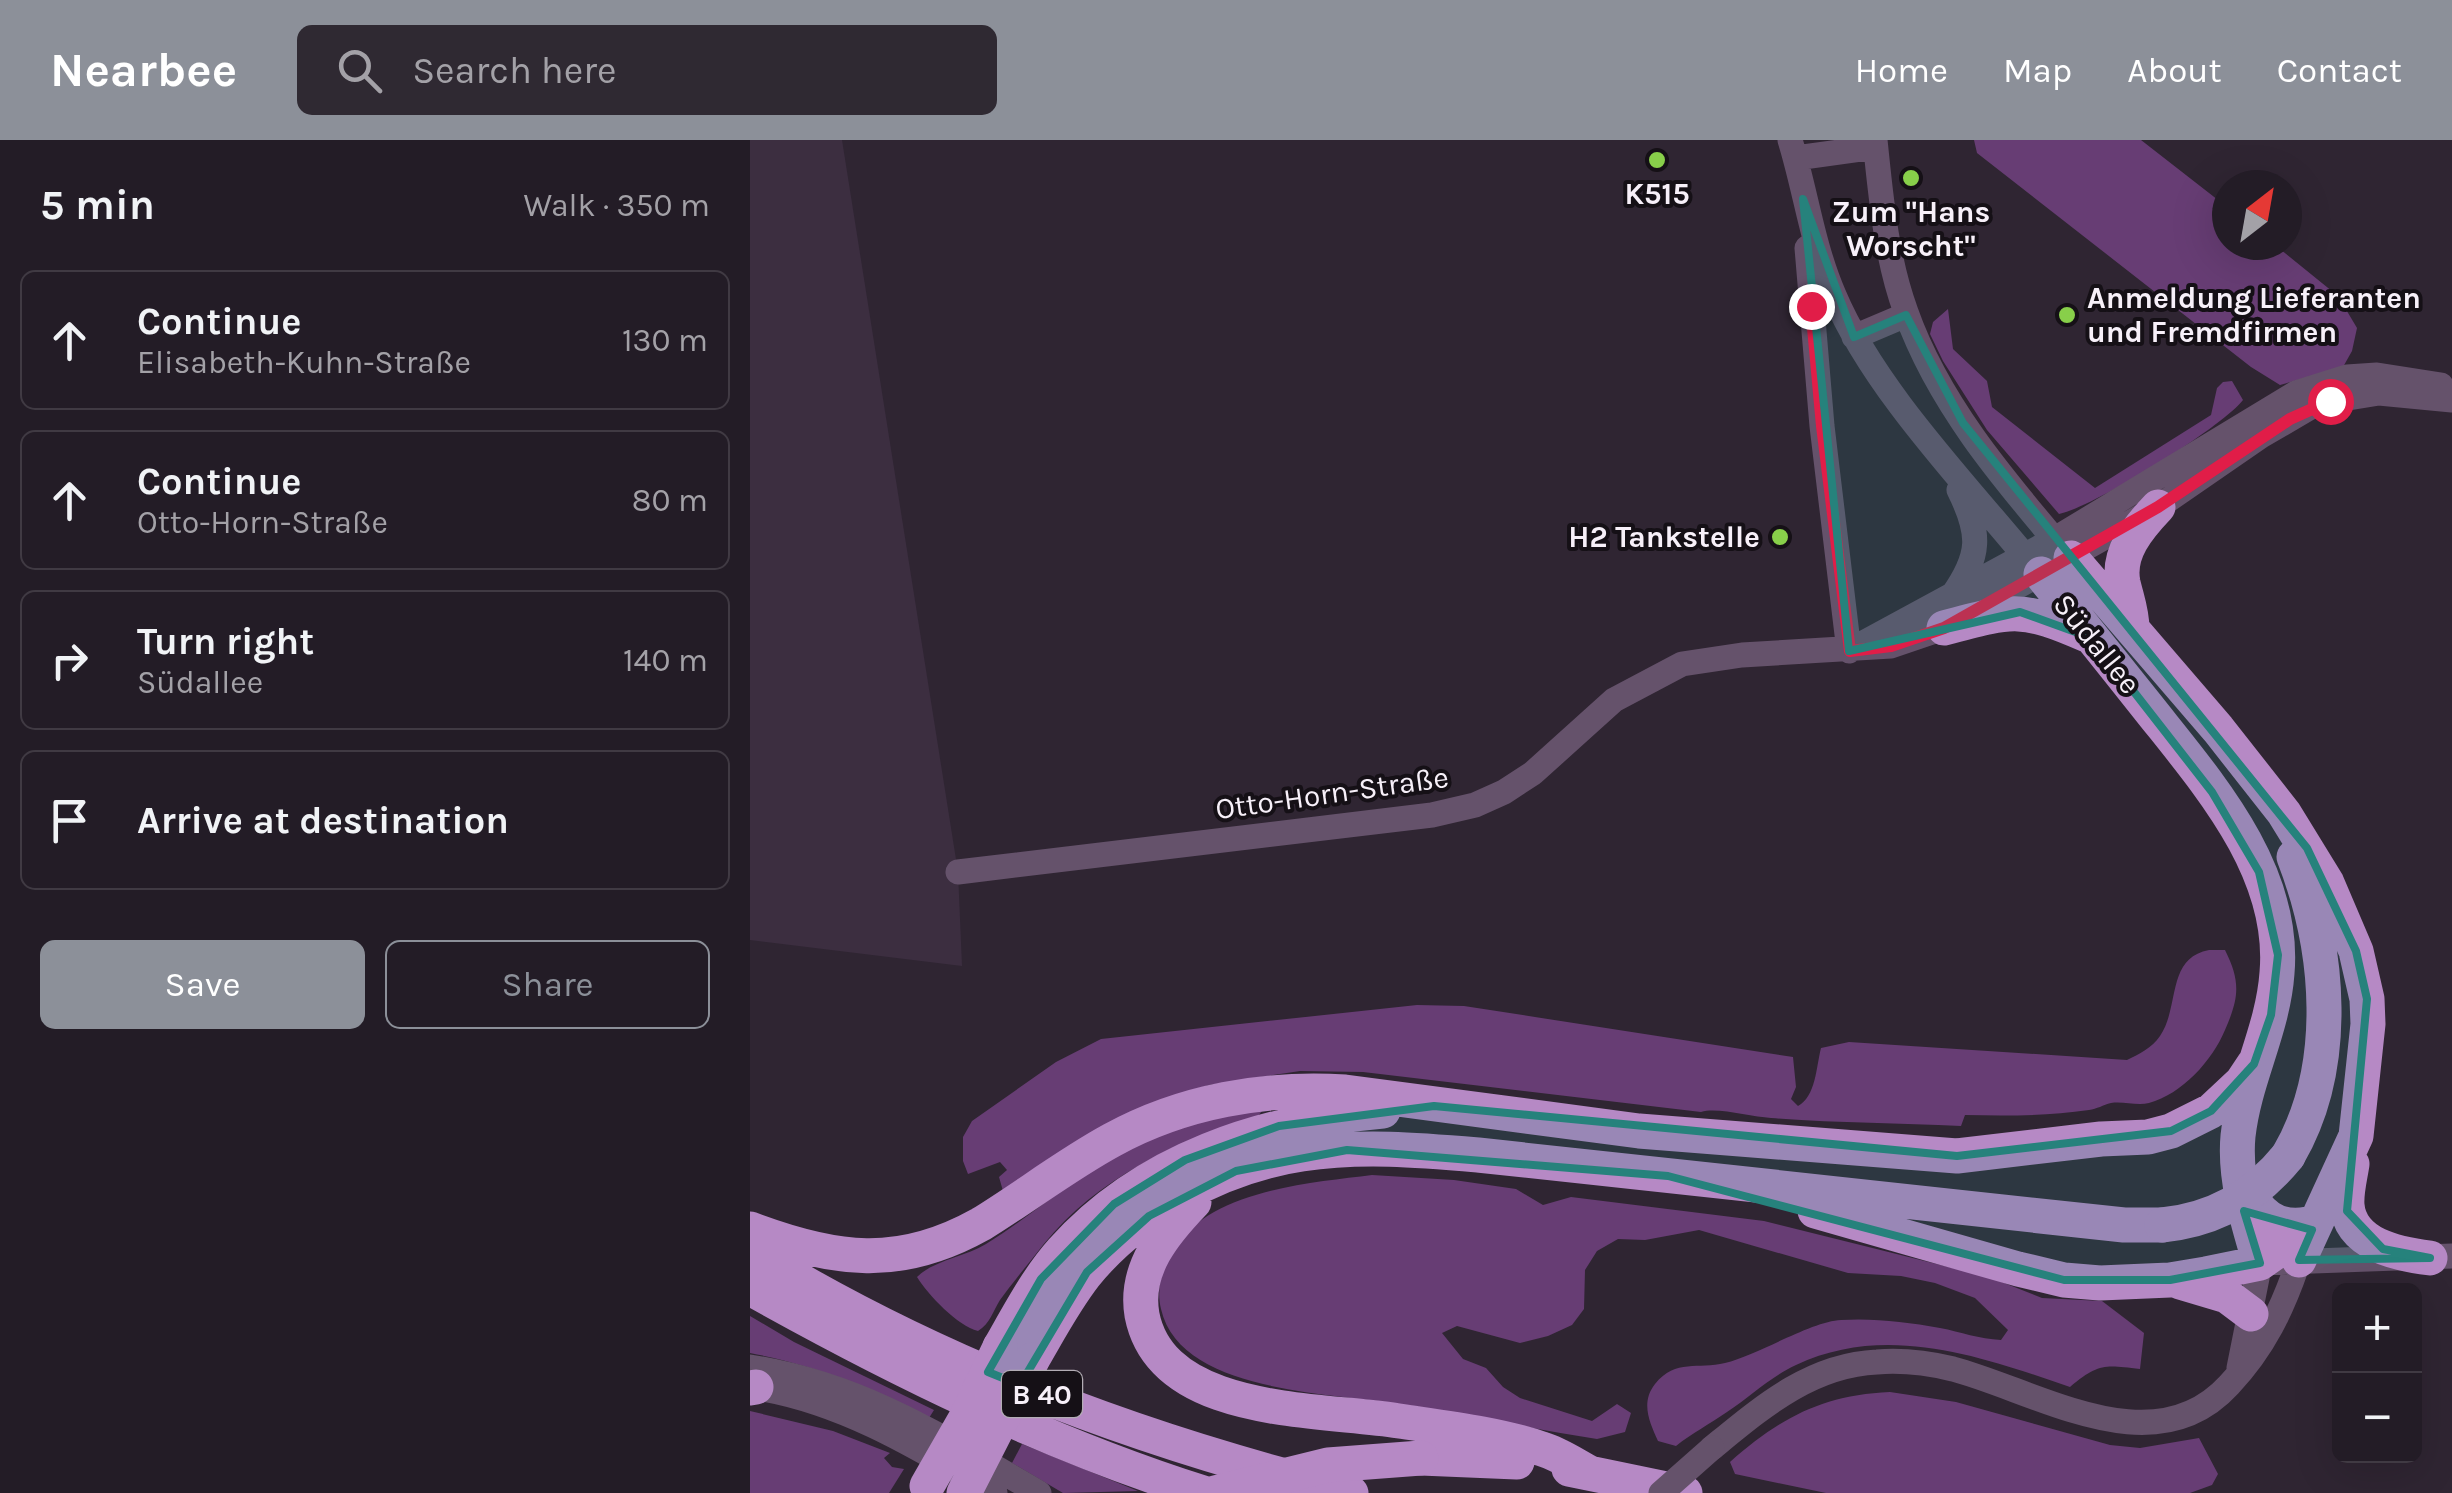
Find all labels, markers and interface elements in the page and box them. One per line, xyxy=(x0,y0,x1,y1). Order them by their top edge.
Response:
search box xyxy=(297,25,997,115)
text: Nearbee xyxy=(50,42,237,98)
icon: search xyxy=(332,43,387,98)
text: Search here xyxy=(412,48,617,93)
text: Home xyxy=(1855,50,1948,91)
text: Map xyxy=(2003,50,2072,91)
text: About xyxy=(2127,50,2222,91)
text: Contact xyxy=(2277,50,2402,91)
marker: K515 xyxy=(1646,149,1668,171)
marker: Zum "Hans Worscht" xyxy=(1900,167,1922,189)
north arrow xyxy=(2212,170,2302,260)
place label: K515 xyxy=(1624,176,1690,212)
text: 5 min xyxy=(40,180,155,230)
text: Walk · 350 m xyxy=(523,187,710,224)
place label: Zum "Hans Worscht" xyxy=(1832,194,1990,264)
place label: Anmeldung Lieferanten und Fremdfirmen xyxy=(2087,280,2421,350)
route end xyxy=(1789,284,1835,330)
text: Continue xyxy=(137,299,301,344)
marker: Anmeldung Lieferanten und Fremdfirmen xyxy=(2056,304,2078,326)
icon: ahead xyxy=(42,313,97,368)
text: 130 m xyxy=(622,322,708,359)
text: Elisabeth-Kuhn-Straße xyxy=(137,344,471,381)
route start xyxy=(2308,379,2354,425)
text: Continue xyxy=(137,459,301,504)
icon: ahead xyxy=(42,473,97,528)
text: 80 m xyxy=(632,482,708,519)
text: Otto-Horn-Straße xyxy=(137,504,388,541)
place label: H2 Tankstelle xyxy=(1568,519,1760,555)
marker: H2 Tankstelle xyxy=(1769,526,1791,548)
street label: Südallee xyxy=(2046,587,2148,701)
text: Turn right xyxy=(137,619,314,664)
icon: right xyxy=(42,633,97,688)
text: 140 m xyxy=(623,642,708,679)
text: Südallee xyxy=(137,664,263,701)
street label: Otto-Horn-Straße xyxy=(1213,759,1451,827)
icon: arrive xyxy=(42,793,97,848)
text: Arrive at destination xyxy=(137,798,509,843)
button: Save xyxy=(40,940,365,1029)
button: Share xyxy=(385,940,710,1029)
map controls xyxy=(2332,1283,2422,1463)
button: + xyxy=(2332,1283,2422,1373)
road number: B 40 xyxy=(1002,1371,1082,1417)
button: − xyxy=(2332,1373,2422,1463)

